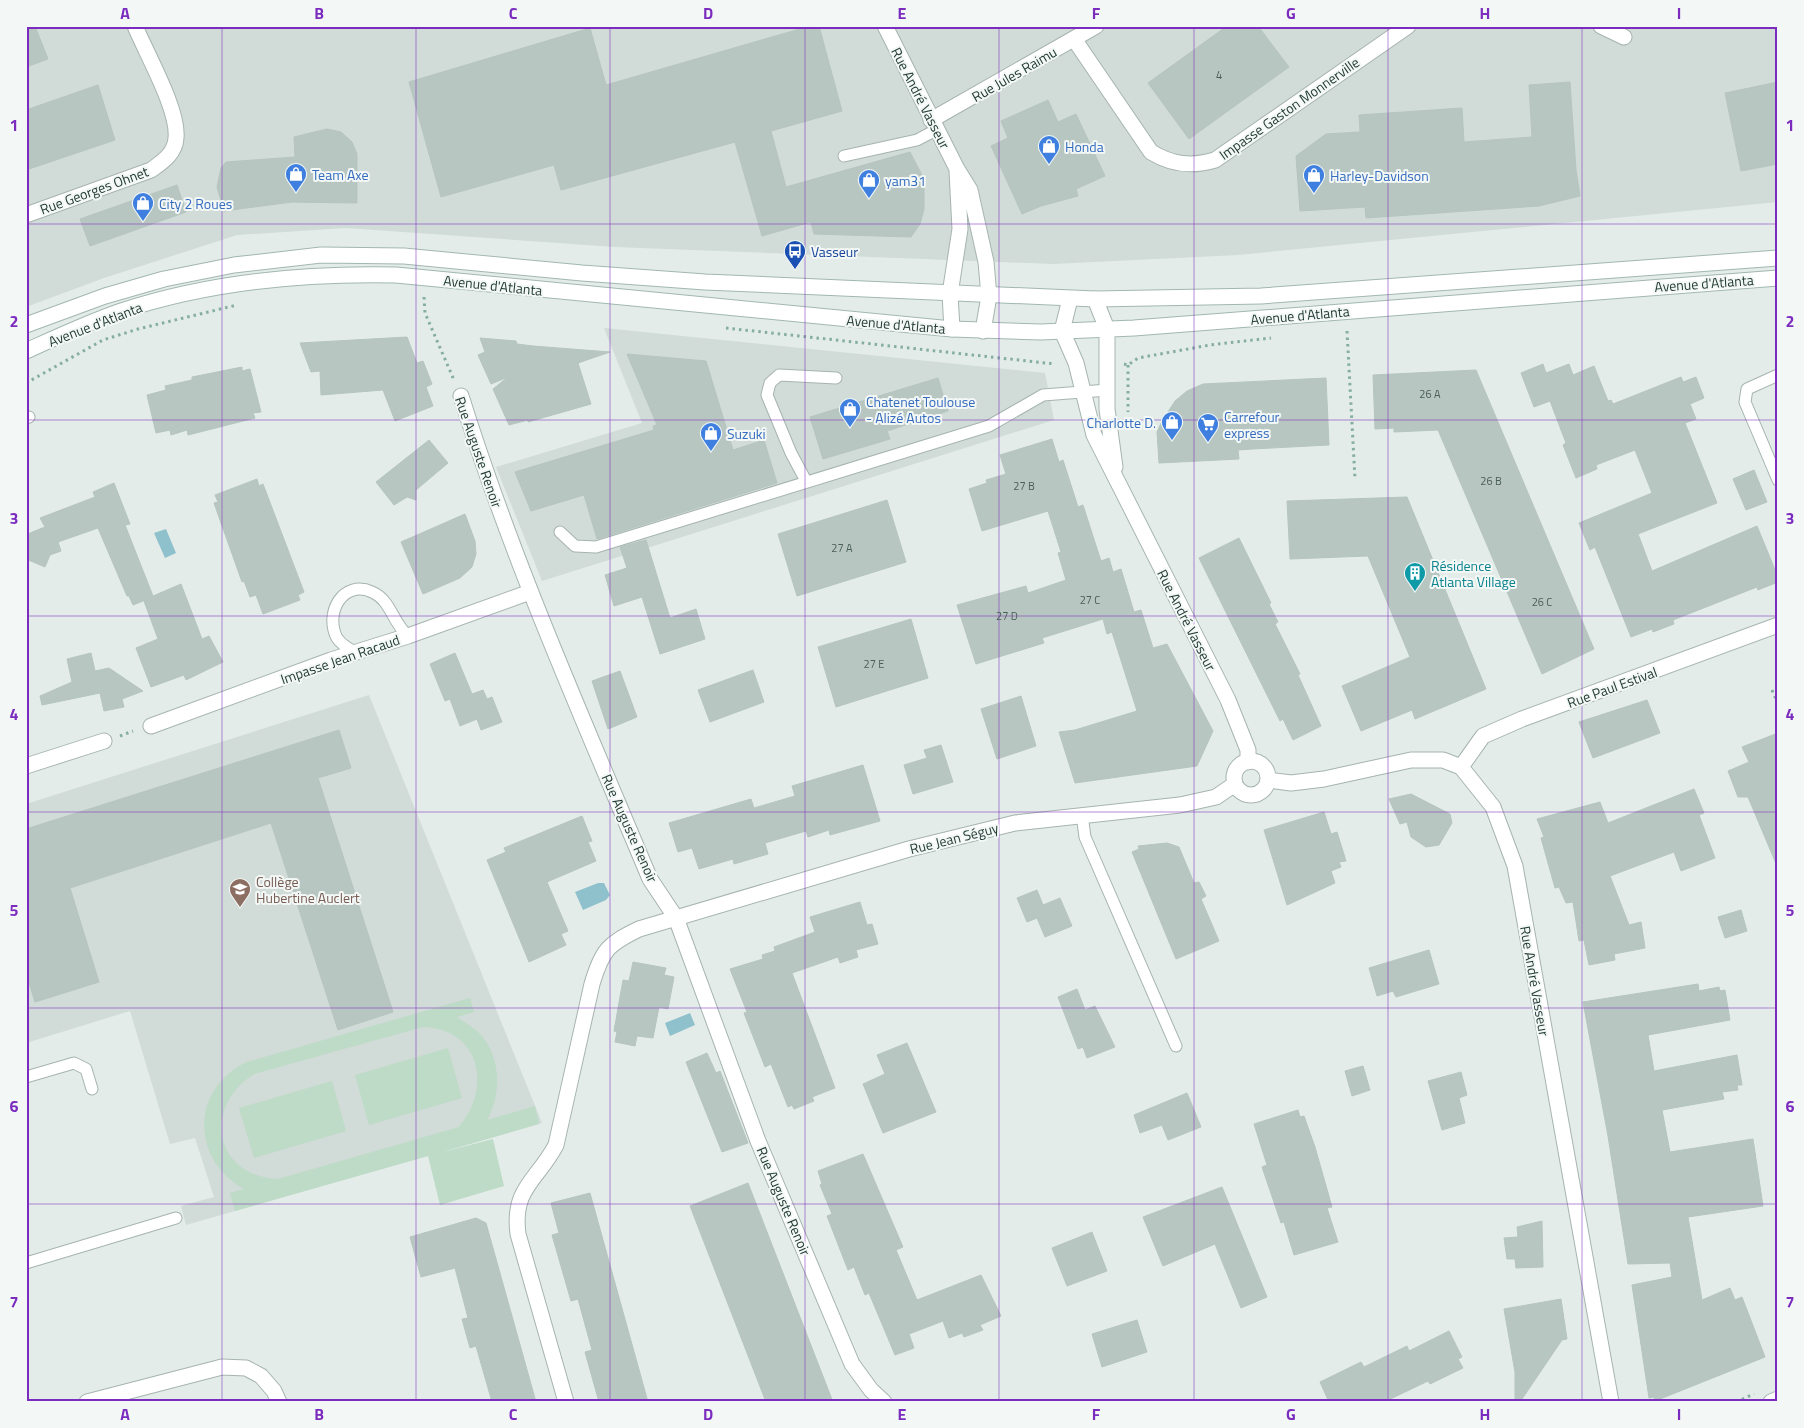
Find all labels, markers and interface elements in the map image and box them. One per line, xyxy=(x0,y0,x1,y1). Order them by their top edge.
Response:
text: A xyxy=(120,1,130,25)
text: B xyxy=(314,1,324,25)
text: C xyxy=(509,1,518,25)
text: D xyxy=(703,1,713,25)
text: E xyxy=(898,1,907,25)
text: F xyxy=(1092,1,1101,25)
text: G xyxy=(1286,1,1296,25)
text: H xyxy=(1480,1,1490,25)
text: I xyxy=(1677,1,1681,25)
street label: Rue Jules Raimu xyxy=(967,41,1061,107)
street label: Rue André Vasseur xyxy=(886,44,956,153)
street label: Impasse Gaston Monnerville xyxy=(1215,51,1363,165)
house number: 4 xyxy=(1216,67,1222,83)
text: 1 xyxy=(10,113,18,137)
text: 1 xyxy=(1786,113,1794,137)
shop icon: Honda xyxy=(1037,134,1061,165)
place label: Honda xyxy=(1065,136,1104,157)
street label: Rue Georges Ohnet xyxy=(37,161,151,219)
shop icon: Team Axe xyxy=(284,162,308,193)
shop icon: Harley-Davidson xyxy=(1302,163,1326,194)
place label: Team Axe xyxy=(312,164,369,185)
place label: Harley-Davidson xyxy=(1330,165,1429,186)
shop icon: yam31 xyxy=(857,168,881,199)
place label: yam31 xyxy=(885,170,926,191)
shop icon: City 2 Roues xyxy=(131,191,155,222)
place label: City 2 Roues xyxy=(159,193,232,214)
bus stop icon: Vasseur xyxy=(783,239,807,270)
place label: Vasseur xyxy=(811,241,858,262)
street label: Avenue d'Atlanta xyxy=(443,269,543,301)
street label: Avenue d'Atlanta xyxy=(1654,269,1754,297)
street label: Avenue d'Atlanta xyxy=(45,296,145,352)
street label: Avenue d'Atlanta xyxy=(1250,300,1350,330)
text: 2 xyxy=(10,309,18,333)
street label: Avenue d'Atlanta xyxy=(846,309,946,339)
text: 2 xyxy=(1786,309,1794,333)
house number: 26 A xyxy=(1419,386,1441,402)
place label: Chatenet Toulouse - Alizé Autos xyxy=(866,391,975,428)
street label: Rue Auguste Renoir xyxy=(450,393,508,511)
shop icon: Chatenet Toulouse - Alizé Autos xyxy=(838,397,862,428)
place label: Carrefour express xyxy=(1224,406,1280,443)
shop icon: Charlotte D. xyxy=(1160,410,1184,441)
place label: Charlotte D. xyxy=(1087,412,1156,433)
supermarket icon: Carrefour express xyxy=(1196,412,1220,443)
shop icon: Suzuki xyxy=(699,421,723,452)
place label: Suzuki xyxy=(727,423,766,444)
house number: 26 B xyxy=(1480,473,1502,489)
house number: 27 B xyxy=(1013,478,1035,494)
text: 3 xyxy=(10,506,18,530)
text: 3 xyxy=(1786,506,1794,530)
house number: 27 A xyxy=(831,540,853,556)
place label: Résidence Atlanta Village xyxy=(1431,555,1516,592)
building icon: Résidence Atlanta Village xyxy=(1403,561,1427,592)
street label: Rue André Vasseur xyxy=(1152,566,1222,675)
house number: 27 C xyxy=(1080,592,1100,608)
house number: 26 C xyxy=(1532,594,1552,610)
house number: 27 D xyxy=(996,608,1018,624)
street label: Impasse Jean Racaud xyxy=(278,629,402,689)
house number: 27 E xyxy=(864,656,884,672)
street label: Rue Paul Estival xyxy=(1564,661,1660,713)
text: 4 xyxy=(10,702,19,726)
text: 4 xyxy=(1786,702,1795,726)
street label: Rue Auguste Renoir xyxy=(597,770,663,886)
street label: Rue Jean Séguy xyxy=(907,817,1001,859)
place label: Collège Hubertine Auclert xyxy=(256,871,360,908)
school or university icon: Collège Hubertine Auclert xyxy=(228,877,252,908)
text: 5 xyxy=(10,898,19,922)
text: 5 xyxy=(1786,898,1795,922)
street label: Rue André Vasseur xyxy=(1515,924,1555,1038)
text: 6 xyxy=(10,1094,19,1118)
text: 6 xyxy=(1786,1094,1795,1118)
street label: Rue Auguste Renoir xyxy=(752,1143,816,1259)
text: 7 xyxy=(10,1290,18,1314)
text: 7 xyxy=(1786,1290,1794,1314)
text: A xyxy=(120,1402,130,1426)
text: B xyxy=(314,1402,324,1426)
text: C xyxy=(509,1402,518,1426)
text: D xyxy=(703,1402,713,1426)
text: E xyxy=(898,1402,907,1426)
text: F xyxy=(1092,1402,1101,1426)
text: G xyxy=(1286,1402,1296,1426)
text: H xyxy=(1480,1402,1490,1426)
text: I xyxy=(1677,1402,1681,1426)

